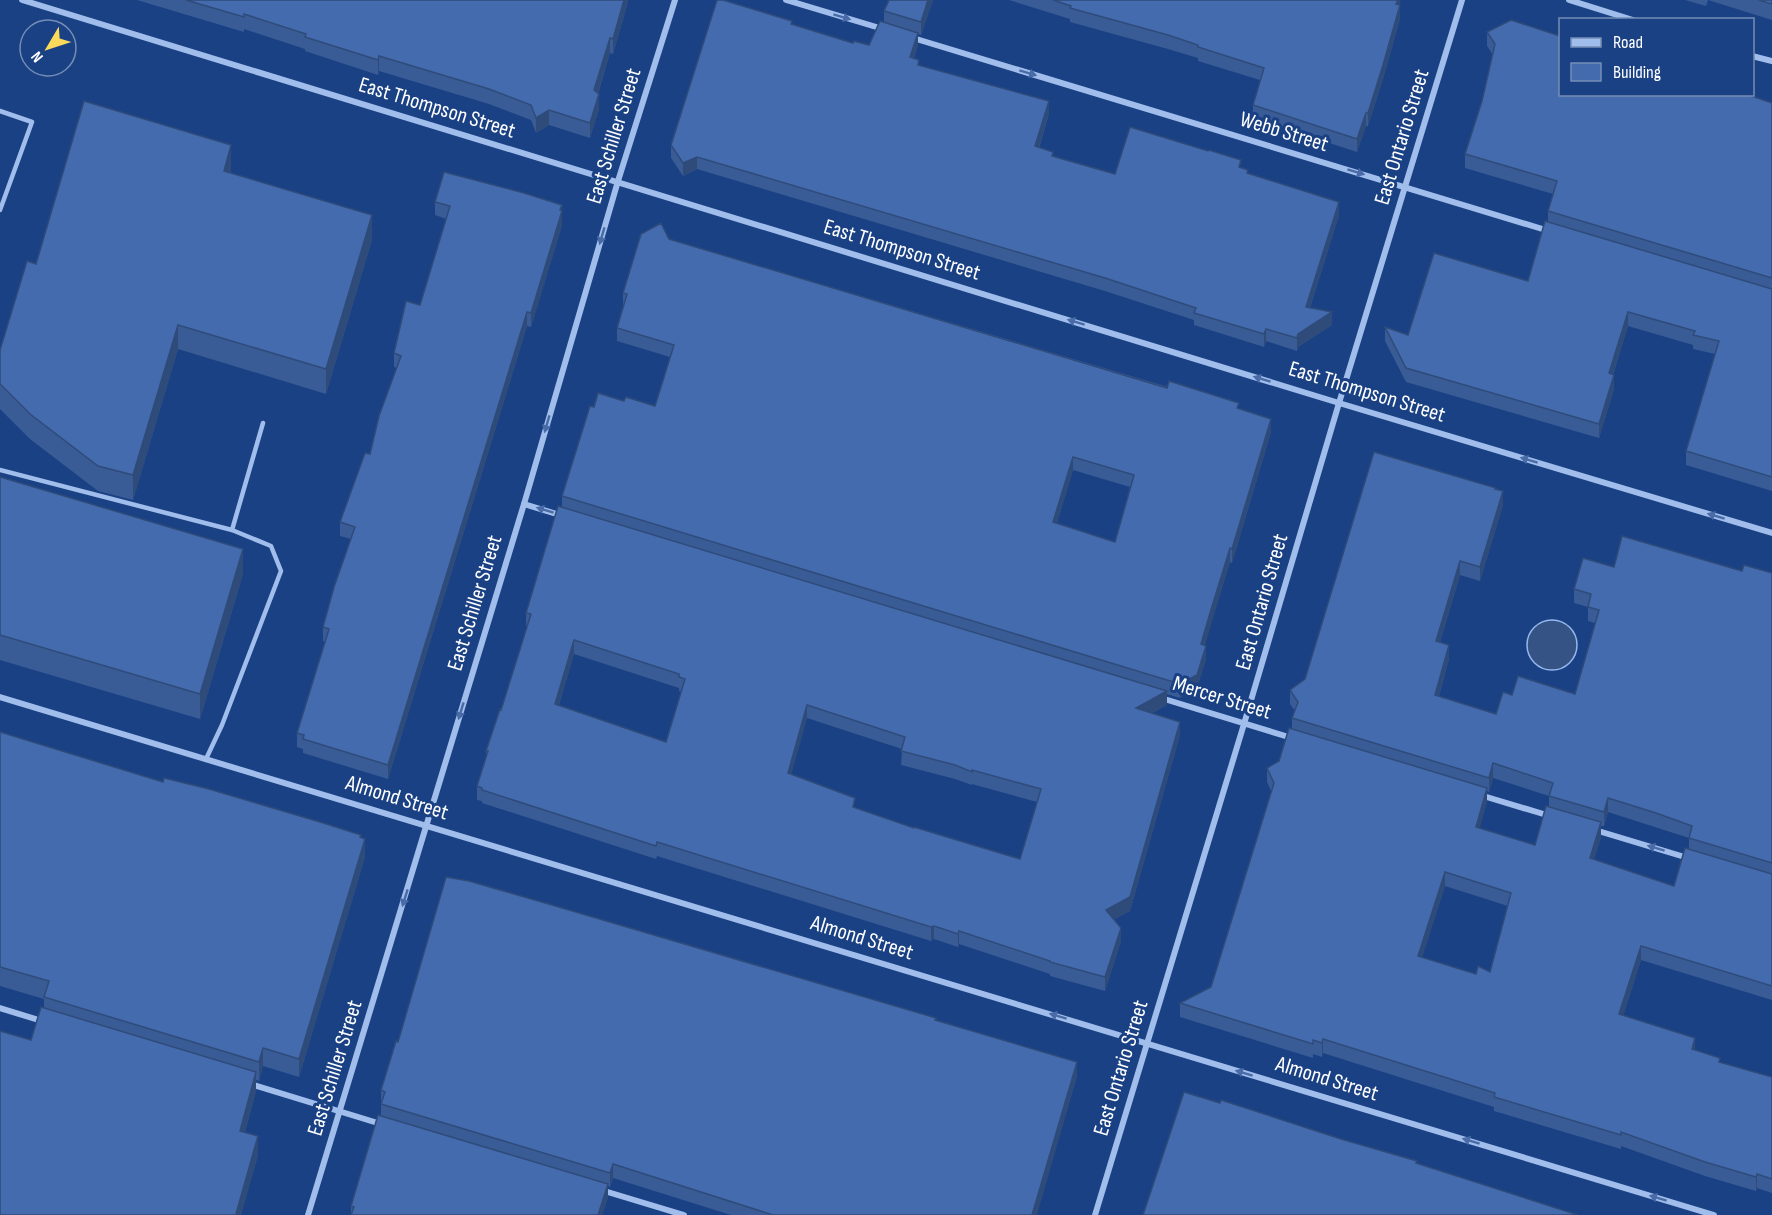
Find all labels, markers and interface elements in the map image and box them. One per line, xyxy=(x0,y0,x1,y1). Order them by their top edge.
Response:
one-way arrow xyxy=(833,13,851,22)
north arrow xyxy=(18,18,78,78)
legend xyxy=(1559,18,1754,96)
text: Road xyxy=(1613,32,1643,53)
text: N xyxy=(27,47,48,66)
text: Building xyxy=(1613,62,1661,83)
street label: East Schiller Street xyxy=(581,65,648,207)
street label: East Ontario Street xyxy=(1369,66,1435,208)
one-way arrow xyxy=(1019,69,1037,78)
street label: East Thompson Street xyxy=(356,71,519,145)
street label: Webb Street xyxy=(1237,106,1332,158)
one-way arrow xyxy=(1347,168,1365,177)
street label: East Thompson Street xyxy=(821,213,984,287)
one-way arrow xyxy=(597,227,606,245)
one-way arrow xyxy=(1067,317,1085,326)
street label: East Thompson Street xyxy=(1286,355,1449,429)
one-way arrow xyxy=(1253,374,1271,384)
one-way arrow xyxy=(542,415,552,433)
one-way arrow xyxy=(1520,455,1538,464)
one-way arrow xyxy=(536,505,554,514)
one-way arrow xyxy=(1707,511,1725,520)
street label: East Ontario Street xyxy=(1230,531,1294,673)
street label: East Schiller Street xyxy=(442,532,509,674)
street label: Mercer Street xyxy=(1169,670,1275,726)
one-way arrow xyxy=(456,702,465,720)
street label: Almond Street xyxy=(342,769,452,826)
one-way arrow xyxy=(1647,843,1665,852)
one-way arrow xyxy=(400,889,409,907)
street label: Almond Street xyxy=(807,909,917,966)
street label: East Schiller Street xyxy=(302,997,369,1139)
street label: East Ontario Street xyxy=(1088,997,1154,1139)
one-way arrow xyxy=(1049,1011,1067,1020)
street label: Almond Street xyxy=(1272,1050,1382,1107)
one-way arrow xyxy=(1235,1068,1253,1077)
one-way arrow xyxy=(1462,1136,1480,1145)
one-way arrow xyxy=(1649,1193,1667,1202)

